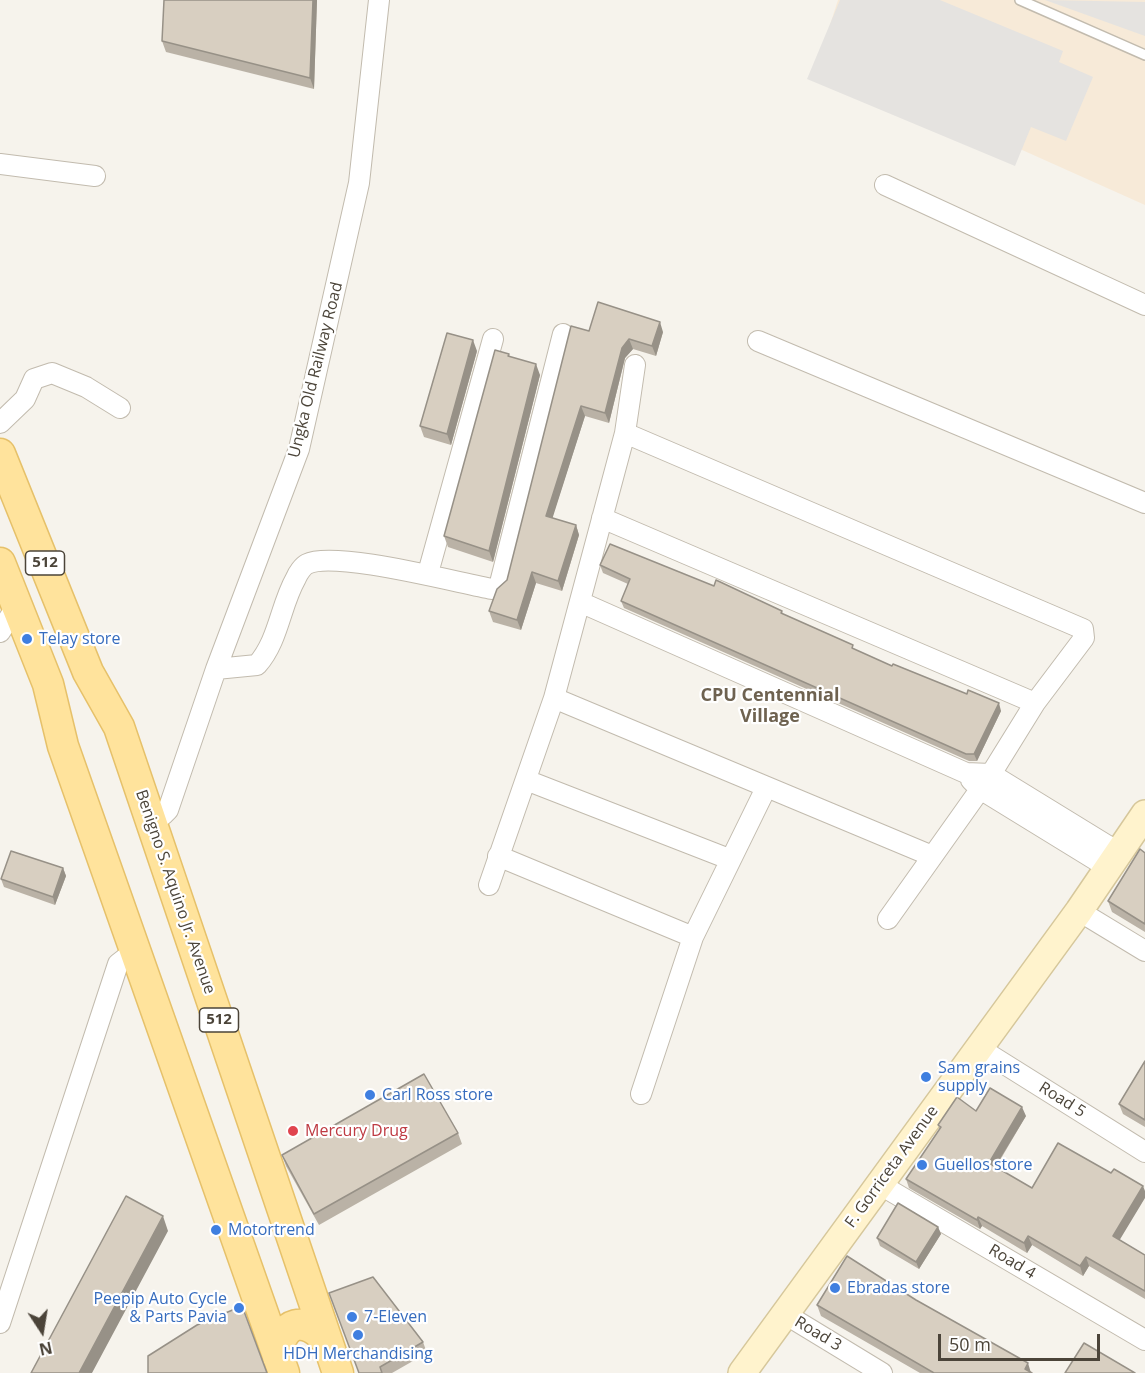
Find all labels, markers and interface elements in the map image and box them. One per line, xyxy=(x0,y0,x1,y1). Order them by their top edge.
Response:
street label: Ungka Old Railway Road xyxy=(285,280,347,460)
road number: 512 xyxy=(26,551,64,575)
place label: Telay store xyxy=(39,629,120,649)
marker: Telay store xyxy=(20,632,34,646)
district label: CPU Centennial Village xyxy=(701,685,839,728)
street label: Benigno S. Aquino Jr. Avenue xyxy=(131,787,219,997)
road number: 512 xyxy=(200,1008,238,1032)
place label: Sam grains supply xyxy=(938,1058,1020,1096)
marker: Sam grains supply xyxy=(919,1070,933,1084)
street label: Road 5 xyxy=(1035,1078,1089,1122)
place label: Carl Ross store xyxy=(382,1085,493,1105)
marker: Carl Ross store xyxy=(363,1088,377,1102)
street label: F. Gorriceta Avenue xyxy=(841,1102,943,1232)
place label: Mercury Drug xyxy=(305,1121,408,1141)
marker: Mercury Drug xyxy=(286,1124,300,1138)
place label: Guellos store xyxy=(934,1155,1032,1175)
marker: Guellos store xyxy=(915,1158,929,1172)
place label: Motortrend xyxy=(228,1220,315,1240)
marker: Motortrend xyxy=(209,1223,223,1237)
street label: Road 4 xyxy=(985,1241,1039,1283)
place label: Ebradas store xyxy=(847,1278,950,1298)
marker: Ebradas store xyxy=(828,1281,842,1295)
place label: Peepip Auto Cycle & Parts Pavia xyxy=(93,1289,227,1327)
north arrow xyxy=(12,1301,72,1361)
marker: Peepip Auto Cycle & Parts Pavia xyxy=(232,1301,246,1315)
place label: 7-Eleven xyxy=(364,1307,427,1327)
marker: 7-Eleven xyxy=(345,1310,359,1324)
street label: Road 3 xyxy=(791,1313,845,1355)
scale bar xyxy=(941,1322,1103,1360)
marker: HDH Merchandising xyxy=(351,1328,365,1342)
text: 50 m xyxy=(949,1332,991,1356)
text: N xyxy=(37,1336,54,1361)
place label: HDH Merchandising xyxy=(283,1344,433,1364)

